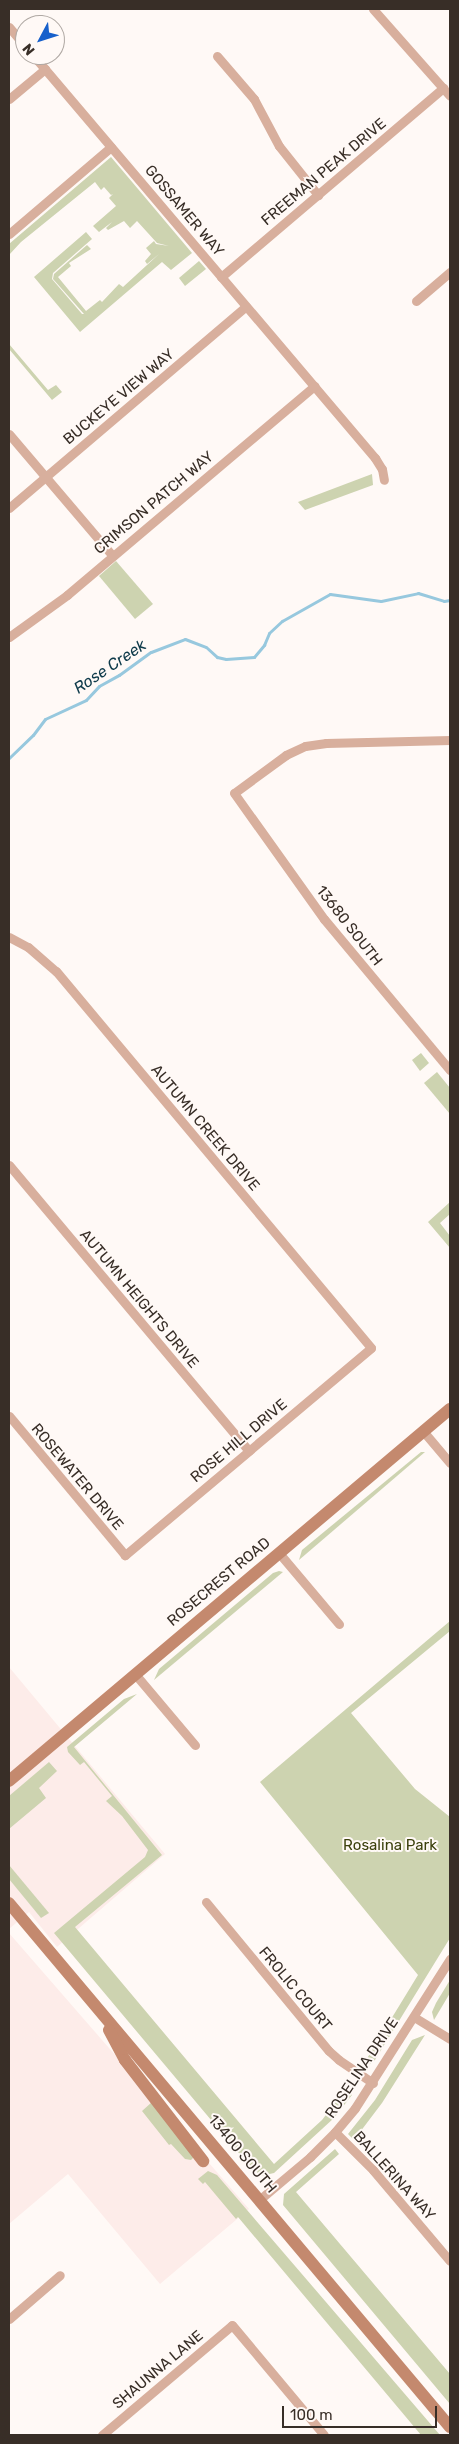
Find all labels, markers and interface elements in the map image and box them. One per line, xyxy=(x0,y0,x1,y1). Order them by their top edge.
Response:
north arrow xyxy=(15,15,65,65)
text: N xyxy=(19,40,39,59)
street label: FREEMAN PEAK DRIVE xyxy=(258,115,390,229)
street label: GOSSAMER WAY xyxy=(141,162,227,260)
street label: BUCKEYE VIEW WAY xyxy=(60,345,178,449)
street label: CRIMSON PATCH WAY xyxy=(91,448,217,558)
water label: Rose Creek xyxy=(70,636,150,698)
street label: 13680 SOUTH xyxy=(312,882,386,970)
street label: AUTUMN CREEK DRIVE xyxy=(147,1061,263,1195)
street label: AUTUMN HEIGHTS DRIVE xyxy=(76,1226,202,1372)
street label: ROSE HILL DRIVE xyxy=(187,1395,291,1487)
street label: ROSEWATER DRIVE xyxy=(27,1420,127,1534)
street label: ROSECREST ROAD xyxy=(164,1534,274,1630)
park label: Rosalina Park xyxy=(343,1837,437,1855)
street label: FROLIC COURT xyxy=(255,1943,335,2035)
street label: ROSELINA DRIVE xyxy=(321,2014,403,2122)
street label: 13400 SOUTH xyxy=(204,2111,280,2197)
street label: BALLERINA WAY xyxy=(349,2128,439,2224)
street label: SHAUNNA LANE xyxy=(109,2327,207,2413)
scale bar xyxy=(284,2396,439,2428)
text: 100 m xyxy=(290,2406,332,2424)

